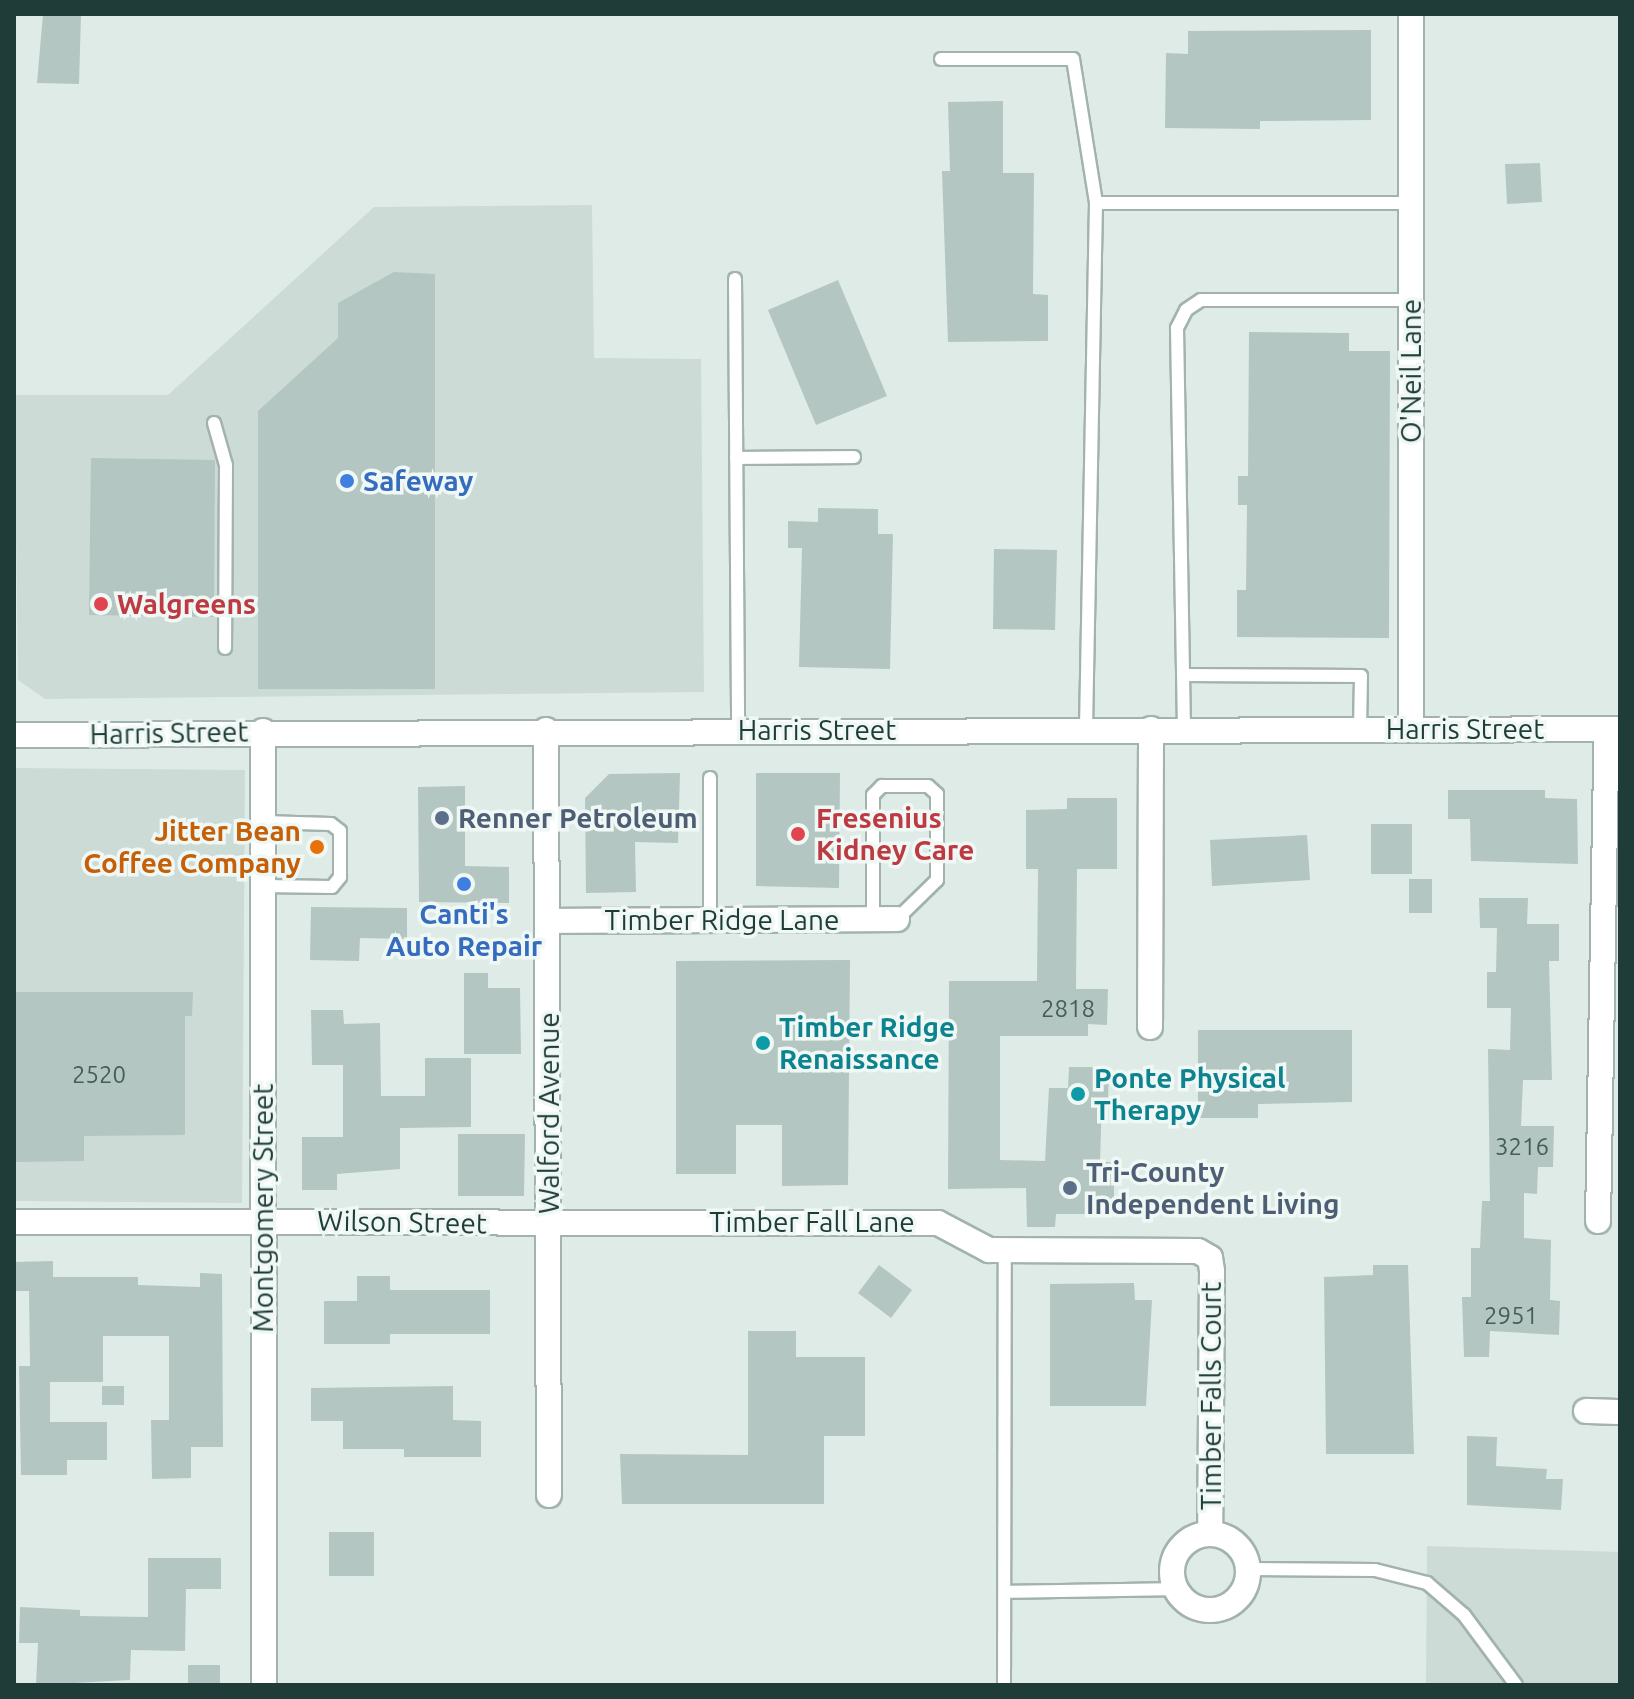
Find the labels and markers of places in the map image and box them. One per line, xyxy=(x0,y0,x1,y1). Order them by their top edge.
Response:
place label: Safeway xyxy=(363,464,473,498)
marker: Safeway xyxy=(338,472,356,490)
place label: Walgreens xyxy=(117,587,256,621)
marker: Walgreens xyxy=(92,595,110,613)
place label: Renner Petroleum xyxy=(458,801,698,835)
place label: Fresenius Kidney Care xyxy=(816,801,974,867)
marker: Renner Petroleum xyxy=(433,809,451,827)
place label: Jitter Bean Coffee Company xyxy=(83,814,301,880)
marker: Fresenius Kidney Care xyxy=(787,823,809,845)
marker: Jitter Bean Coffee Company xyxy=(308,838,326,856)
marker: Canti's Auto Repair xyxy=(455,875,473,893)
place label: Canti's Auto Repair xyxy=(386,897,542,963)
place label: Timber Ridge Renaissance xyxy=(779,1010,955,1076)
marker: Timber Ridge Renaissance xyxy=(754,1034,772,1052)
place label: Ponte Physical Therapy xyxy=(1094,1061,1285,1127)
marker: Ponte Physical Therapy xyxy=(1069,1085,1087,1103)
place label: Tri-County Independent Living xyxy=(1086,1155,1339,1221)
marker: Tri-County Independent Living xyxy=(1061,1179,1079,1197)

